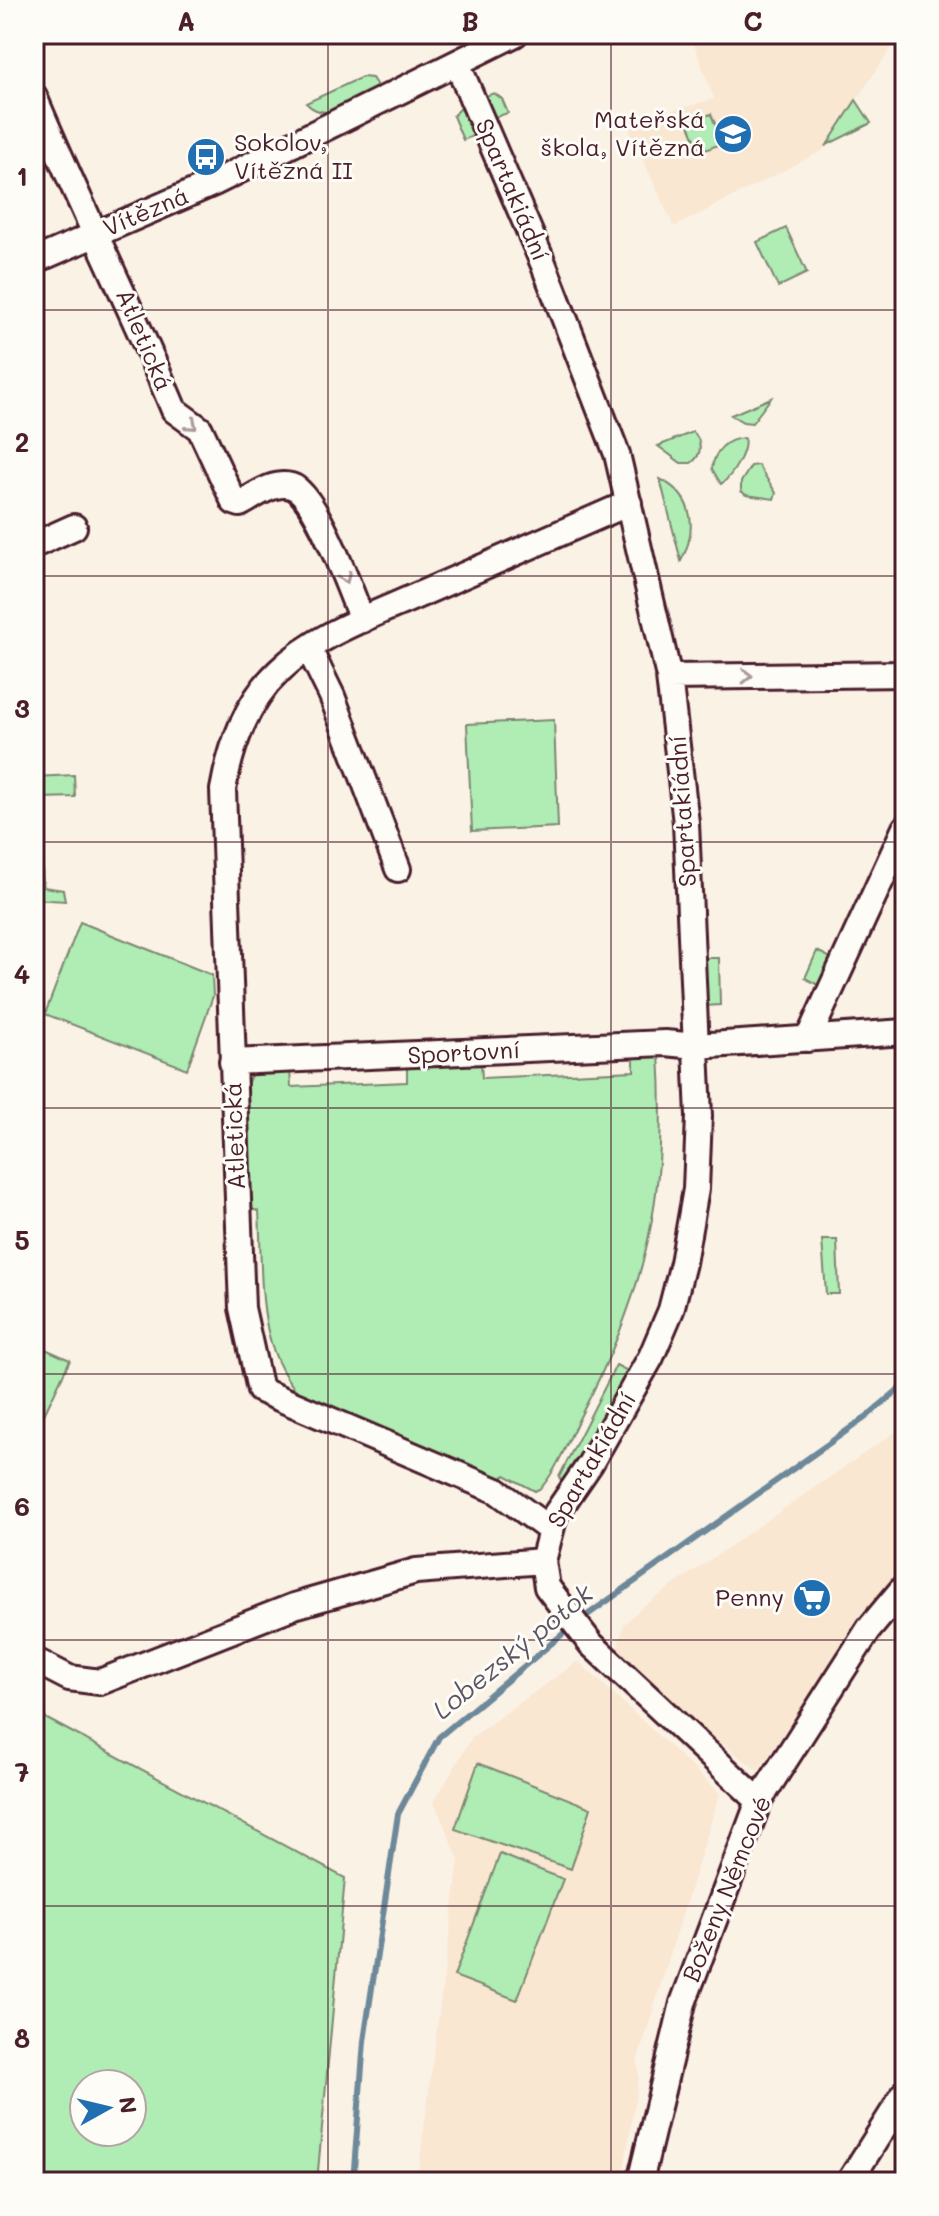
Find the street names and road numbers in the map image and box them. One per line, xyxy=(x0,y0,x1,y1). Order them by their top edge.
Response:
street label: Spartakiádní xyxy=(469,113,557,265)
street label: Vítězná xyxy=(98,179,193,242)
street label: Atletická xyxy=(110,284,181,395)
street label: Spartakiádní xyxy=(661,734,702,888)
street label: Sportovní xyxy=(407,1033,521,1070)
street label: Atletická xyxy=(216,1082,251,1190)
street label: Spartakiádní xyxy=(539,1386,642,1533)
street label: Boženy Němcové xyxy=(674,1791,777,1986)

